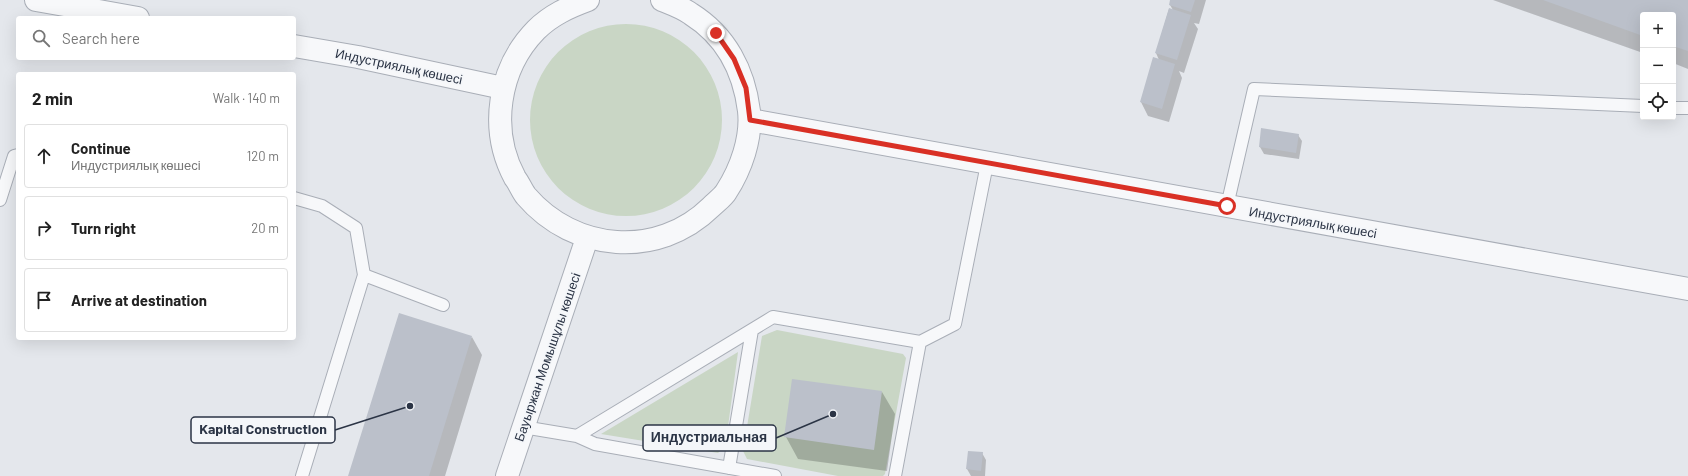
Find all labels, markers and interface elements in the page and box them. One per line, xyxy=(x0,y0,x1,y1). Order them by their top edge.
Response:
map controls xyxy=(1640,12,1676,120)
button: + xyxy=(1640,12,1676,48)
search box xyxy=(16,16,296,60)
route end xyxy=(707,24,725,42)
icon: search xyxy=(30,27,52,49)
text: Search here xyxy=(62,29,140,47)
street label: Индустриялық көшесі xyxy=(334,45,464,87)
button: − xyxy=(1640,48,1676,84)
button: locate xyxy=(1640,84,1676,120)
text: 2 min xyxy=(32,88,73,108)
text: Walk · 140 m xyxy=(213,90,280,106)
text: Continue xyxy=(71,139,131,157)
icon: ahead xyxy=(33,145,55,167)
text: 120 m xyxy=(247,148,279,164)
text: Индустриялық көшесі xyxy=(71,157,201,173)
route start xyxy=(1218,197,1236,215)
street label: Индустриялық көшесі xyxy=(1248,203,1378,241)
icon: right xyxy=(33,217,55,239)
text: Turn right xyxy=(71,219,136,237)
text: 20 m xyxy=(251,220,279,236)
street label: Бауыржан Момышұлы көшесі xyxy=(511,270,583,443)
icon: arrive xyxy=(33,289,55,311)
text: Arrive at destination xyxy=(71,291,207,309)
callout: Kapital Construction xyxy=(191,417,335,443)
text: Kapital Construction xyxy=(199,420,327,437)
callout: Индустриальная xyxy=(643,425,776,451)
text: Индустриальная xyxy=(651,428,767,445)

